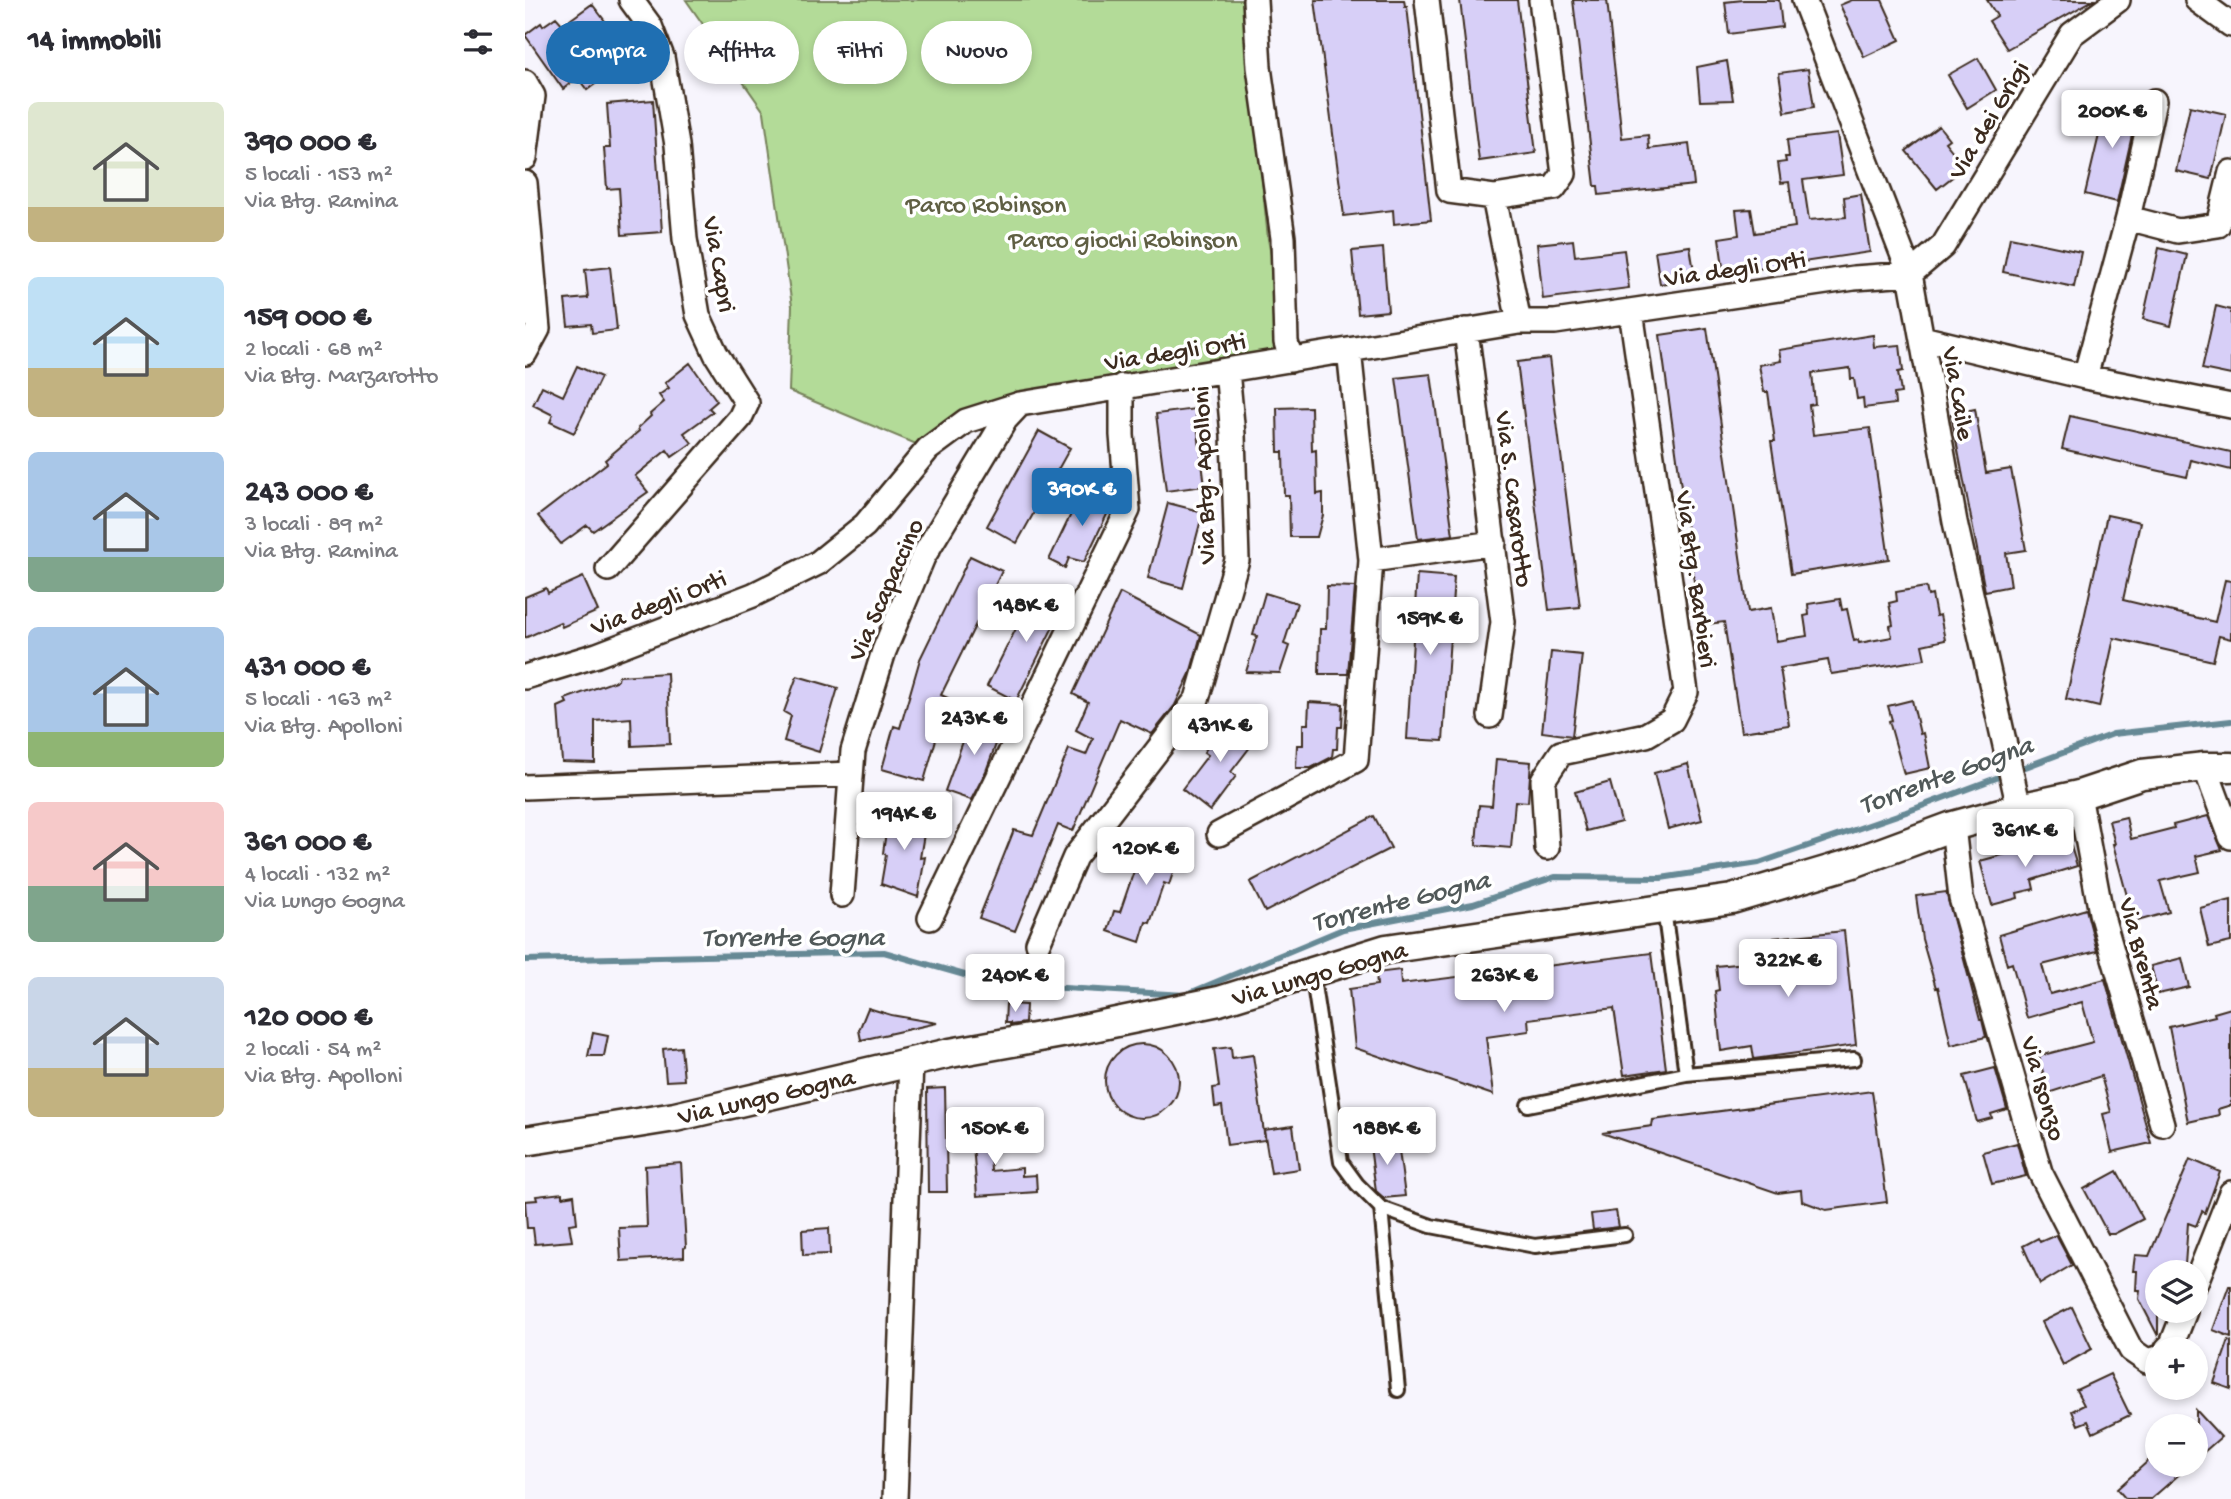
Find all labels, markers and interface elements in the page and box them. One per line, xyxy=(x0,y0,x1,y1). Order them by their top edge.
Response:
chip: Compra xyxy=(546,21,670,84)
chip: Affitta xyxy=(684,21,799,84)
chip: Filtri xyxy=(813,21,907,84)
chip: Nuovo xyxy=(921,21,1032,84)
icon: filters xyxy=(459,23,497,61)
text: 14 immobili xyxy=(28,25,162,60)
street label: Via dei Grigi xyxy=(1943,56,2038,187)
pin: 200K € xyxy=(2055,90,2169,150)
text: 200K € xyxy=(2077,99,2147,126)
text: 390 000 € xyxy=(245,127,376,162)
icon: home xyxy=(84,130,168,214)
text: 5 locali · 153 m² xyxy=(245,162,393,189)
text: Via Btg. Ramina xyxy=(245,189,398,216)
park label: Parco Robinson xyxy=(905,192,1067,223)
street label: Via Capri xyxy=(693,213,740,315)
park label: Parco giochi Robinson xyxy=(1007,227,1238,258)
street label: Via degli Orti xyxy=(1662,246,1808,297)
text: 159 000 € xyxy=(245,302,371,337)
icon: home xyxy=(84,305,168,389)
street label: Via degli Orti xyxy=(1102,328,1249,381)
text: 2 locali · 68 m² xyxy=(245,337,383,364)
street label: Via Caile xyxy=(1932,344,1979,443)
text: Via Btg. Marzarotto xyxy=(245,364,438,391)
street label: Via Btg. Apolloni xyxy=(1188,385,1225,565)
street label: Via S. Casarotto xyxy=(1485,409,1538,589)
pin: 390K € xyxy=(1025,468,1139,528)
text: 243 000 € xyxy=(245,477,373,512)
text: 390K € xyxy=(1048,477,1116,504)
icon: home xyxy=(84,480,168,564)
street label: Via Btg. Barbieri xyxy=(1666,488,1721,670)
text: 3 locali · 89 m² xyxy=(245,512,383,539)
street label: Via Scapaccino xyxy=(843,515,933,668)
text: Via Btg. Ramina xyxy=(245,539,398,566)
street label: Via degli Orti xyxy=(586,565,732,646)
pin: 148K € xyxy=(969,584,1083,644)
text: 148K € xyxy=(994,593,1058,620)
pin: 159K € xyxy=(1373,598,1487,657)
text: 159K € xyxy=(1398,606,1462,633)
text: 431 000 € xyxy=(245,652,370,687)
icon: home xyxy=(84,655,168,739)
text: 5 locali · 163 m² xyxy=(245,687,392,714)
pin: 243K € xyxy=(917,698,1031,757)
pin: 431K € xyxy=(1163,704,1277,764)
text: 243K € xyxy=(941,706,1007,733)
text: 431K € xyxy=(1188,713,1252,740)
text: Via Btg. Apolloni xyxy=(245,714,403,741)
water label: Torrente Gogna xyxy=(1855,730,2039,824)
pin: 194K € xyxy=(847,792,961,852)
text: 194K € xyxy=(872,801,936,828)
pin: 361K € xyxy=(1968,810,2082,869)
text: 361K € xyxy=(1993,818,2057,845)
text: 361 000 € xyxy=(245,827,371,862)
pin: 120K € xyxy=(1089,828,1203,887)
icon: home xyxy=(84,830,168,914)
text: 120K € xyxy=(1113,836,1179,863)
text: 4 locali · 132 m² xyxy=(245,862,390,889)
water label: Torrente Gogna xyxy=(1309,865,1495,941)
text: Via Lungo Gogna xyxy=(245,889,405,916)
street label: Via Brenta xyxy=(2109,894,2169,1015)
water label: Torrente Gogna xyxy=(702,923,886,956)
street label: Via Lungo Gogna xyxy=(1228,936,1413,1016)
pin: 322K € xyxy=(1731,940,1845,999)
text: 322K € xyxy=(1755,948,1821,975)
pin: 240K € xyxy=(958,954,1072,1014)
pin: 263K € xyxy=(1447,954,1561,1014)
text: 240K € xyxy=(981,963,1049,990)
text: 263K € xyxy=(1471,963,1537,990)
text: 120 000 € xyxy=(245,1002,372,1037)
icon: home xyxy=(84,1005,168,1089)
street label: Via Isonzo xyxy=(2011,1032,2070,1145)
text: 2 locali · 54 m² xyxy=(245,1037,381,1064)
text: Via Btg. Apolloni xyxy=(245,1064,403,1091)
street label: Via Lungo Gogna xyxy=(675,1064,860,1135)
pin: 150K € xyxy=(938,1108,1052,1167)
pin: 188K € xyxy=(1330,1108,1444,1167)
text: 150K € xyxy=(962,1116,1028,1143)
text: 188K € xyxy=(1354,1116,1420,1143)
map controls xyxy=(2145,1260,2208,1477)
button: layers xyxy=(2145,1260,2208,1323)
button: + xyxy=(2145,1337,2208,1400)
button: − xyxy=(2145,1414,2208,1477)

